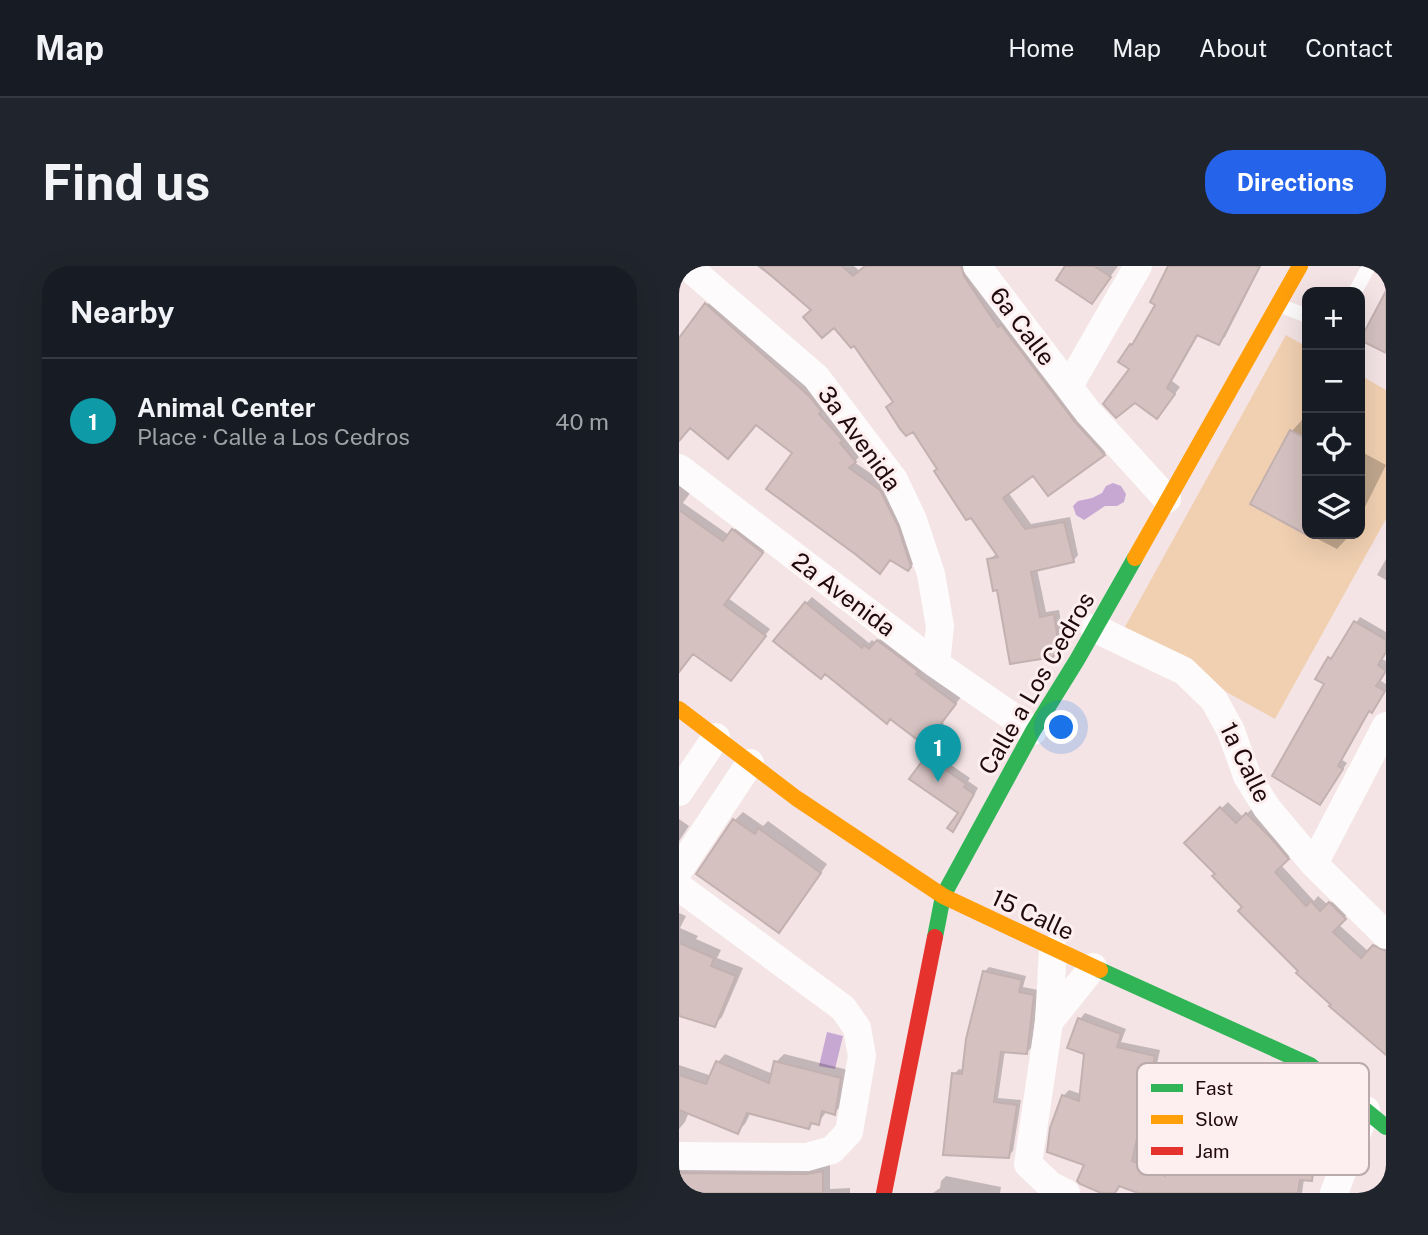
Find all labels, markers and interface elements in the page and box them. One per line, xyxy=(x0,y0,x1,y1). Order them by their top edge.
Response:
text: Map xyxy=(35,29,104,67)
text: Home xyxy=(1008,34,1074,62)
text: Map xyxy=(1112,34,1161,62)
text: About xyxy=(1199,34,1267,62)
text: Contact xyxy=(1305,34,1393,62)
button: Directions xyxy=(1205,150,1386,214)
text: Find us xyxy=(42,153,210,211)
street label: 6a Calle xyxy=(984,281,1062,371)
map controls xyxy=(1302,287,1365,539)
button: + xyxy=(1302,287,1365,350)
text: Nearby xyxy=(70,294,174,330)
button: − xyxy=(1302,350,1365,413)
street label: 3a Avenida xyxy=(813,380,907,496)
text: Animal Center xyxy=(137,392,315,423)
text: 1 xyxy=(88,408,98,435)
text: 40 m xyxy=(555,408,609,435)
button: locate xyxy=(1302,413,1365,476)
text: Place · Calle a Los Cedros xyxy=(137,423,410,450)
button: layers xyxy=(1302,476,1365,539)
street label: 2a Avenida xyxy=(787,546,901,642)
street label: Calle a Los Cedros xyxy=(972,587,1100,779)
your location xyxy=(1044,710,1078,744)
street label: 1a Calle xyxy=(1215,717,1277,807)
pin: 1 xyxy=(915,724,961,782)
street label: 15 Calle xyxy=(987,883,1079,945)
legend xyxy=(1137,1063,1369,1175)
text: Fast xyxy=(1195,1077,1233,1099)
text: Slow xyxy=(1195,1108,1239,1130)
text: Jam xyxy=(1195,1140,1229,1162)

